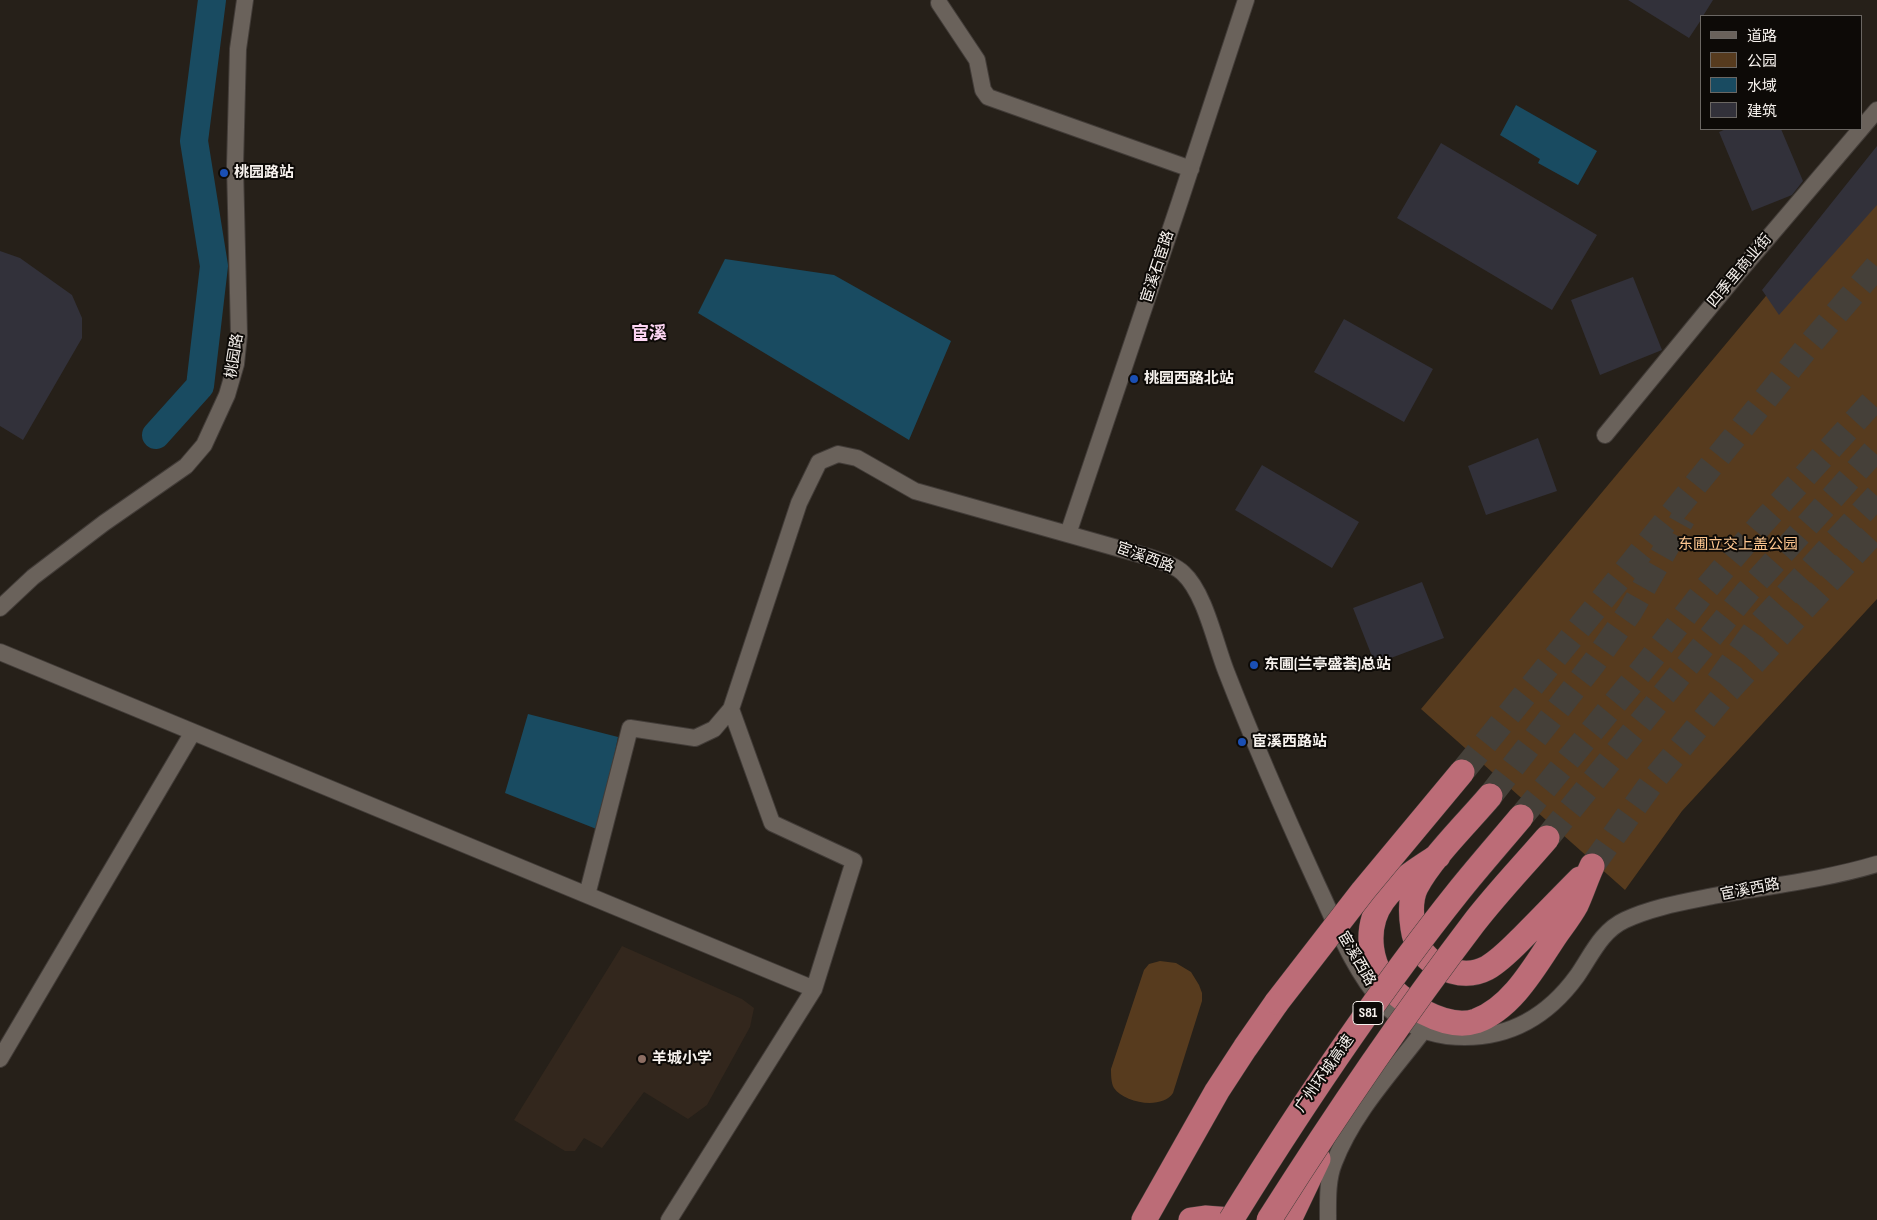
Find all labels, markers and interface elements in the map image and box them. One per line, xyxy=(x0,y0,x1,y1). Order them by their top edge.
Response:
legend xyxy=(1700,15,1862,130)
text: 道路 xyxy=(1747,27,1777,46)
text: 公园 xyxy=(1747,52,1777,71)
text: 水域 xyxy=(1747,77,1777,96)
text: 建筑 xyxy=(1747,102,1777,121)
place label: 桃园路站 xyxy=(234,164,294,182)
marker: 桃园路站 xyxy=(218,167,230,179)
street label: 宦溪石宦路 xyxy=(1138,229,1178,305)
street label: 四季里商业街 xyxy=(1704,231,1776,311)
district label: 宦溪 xyxy=(631,323,667,345)
street label: 桃园路 xyxy=(223,332,247,380)
place label: 桃园西路北站 xyxy=(1144,370,1234,388)
marker: 桃园西路北站 xyxy=(1128,373,1140,385)
park label: 东圃立交上盖公园 xyxy=(1678,536,1798,554)
street label: 宦溪西路 xyxy=(1114,539,1176,577)
place label: 东圃(兰亭盛荟)总站 xyxy=(1264,656,1391,674)
marker: 东圃(兰亭盛荟)总站 xyxy=(1248,659,1260,671)
place label: 宦溪西路站 xyxy=(1252,733,1327,751)
marker: 宦溪西路站 xyxy=(1236,736,1248,748)
street label: 宦溪西路 xyxy=(1719,875,1781,905)
street label: 宦溪西路 xyxy=(1333,929,1379,989)
road number: S81 xyxy=(1353,1001,1383,1024)
street label: 广州环城高速 xyxy=(1292,1032,1358,1116)
place label: 羊城小学 xyxy=(652,1050,712,1068)
marker: 羊城小学 xyxy=(636,1053,648,1065)

